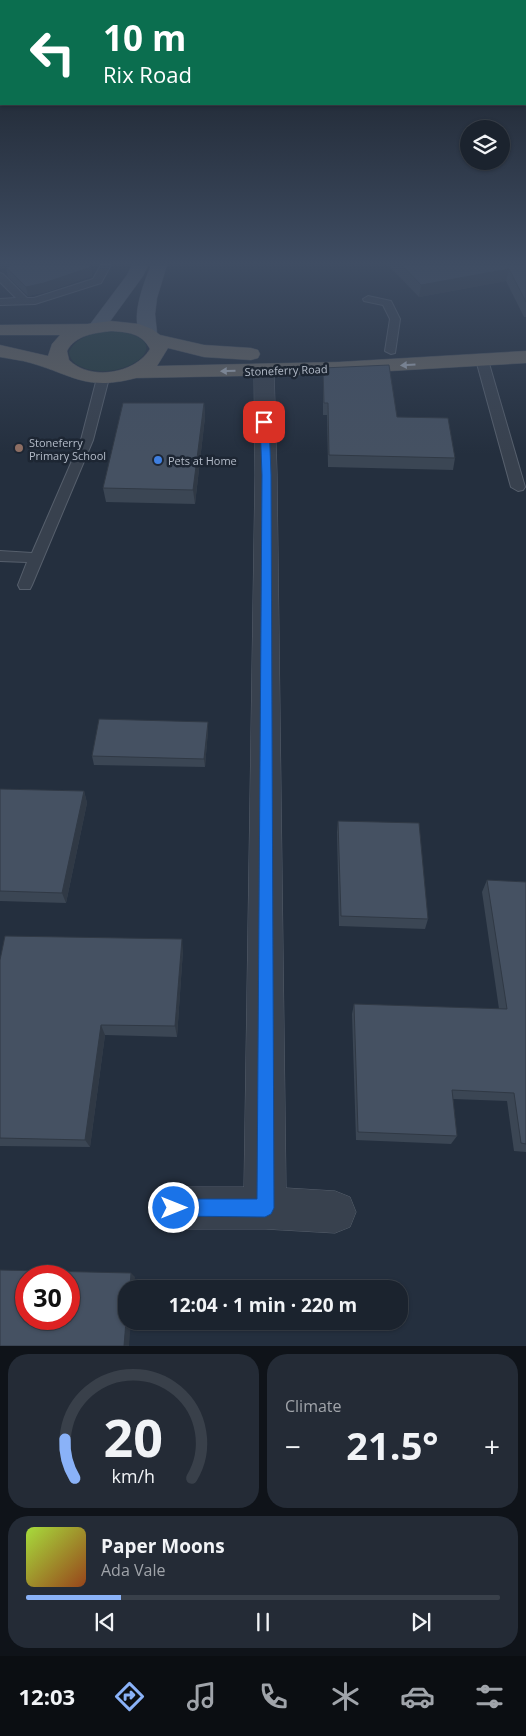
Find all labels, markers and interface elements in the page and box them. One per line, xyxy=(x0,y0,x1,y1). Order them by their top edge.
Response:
text: 10 m xyxy=(103,14,186,61)
icon: left xyxy=(20,20,85,85)
text: Rix Road xyxy=(103,59,192,89)
map controls xyxy=(460,120,510,170)
button: layers xyxy=(460,120,510,170)
street label: Stoneferry Road xyxy=(244,361,328,379)
one-way arrow xyxy=(399,362,415,370)
one-way arrow xyxy=(219,367,235,375)
pin xyxy=(243,401,285,443)
icon: arrive xyxy=(250,408,278,436)
place label: Stoneferry Primary School xyxy=(29,435,106,463)
marker: Stoneferry Primary School xyxy=(13,442,25,454)
place label: Pets at Home xyxy=(168,453,237,468)
marker: Pets at Home xyxy=(152,454,164,466)
position arrow xyxy=(147,1181,199,1233)
speed limit sign: 30 xyxy=(15,1265,80,1330)
text: 12:04 · 1 min · 220 m xyxy=(169,1292,357,1318)
text: Climate xyxy=(285,1395,342,1417)
text: 20 xyxy=(104,1401,163,1472)
text: 21.5° xyxy=(346,1419,439,1471)
text: − xyxy=(285,1427,301,1465)
text: + xyxy=(484,1427,500,1465)
text: km/h xyxy=(112,1464,155,1488)
text: Paper Moons xyxy=(101,1533,225,1559)
text: Ada Vale xyxy=(101,1559,165,1581)
icon: previous xyxy=(91,1608,119,1636)
icon: pause xyxy=(249,1608,277,1636)
icon: next xyxy=(407,1608,435,1636)
icon: directions xyxy=(112,1679,147,1714)
icon: music xyxy=(184,1679,219,1714)
icon: phone xyxy=(256,1679,291,1714)
icon: climate xyxy=(328,1679,363,1714)
icon: car xyxy=(400,1679,435,1714)
icon: filters xyxy=(472,1679,507,1714)
text: 12:03 xyxy=(19,1681,75,1711)

